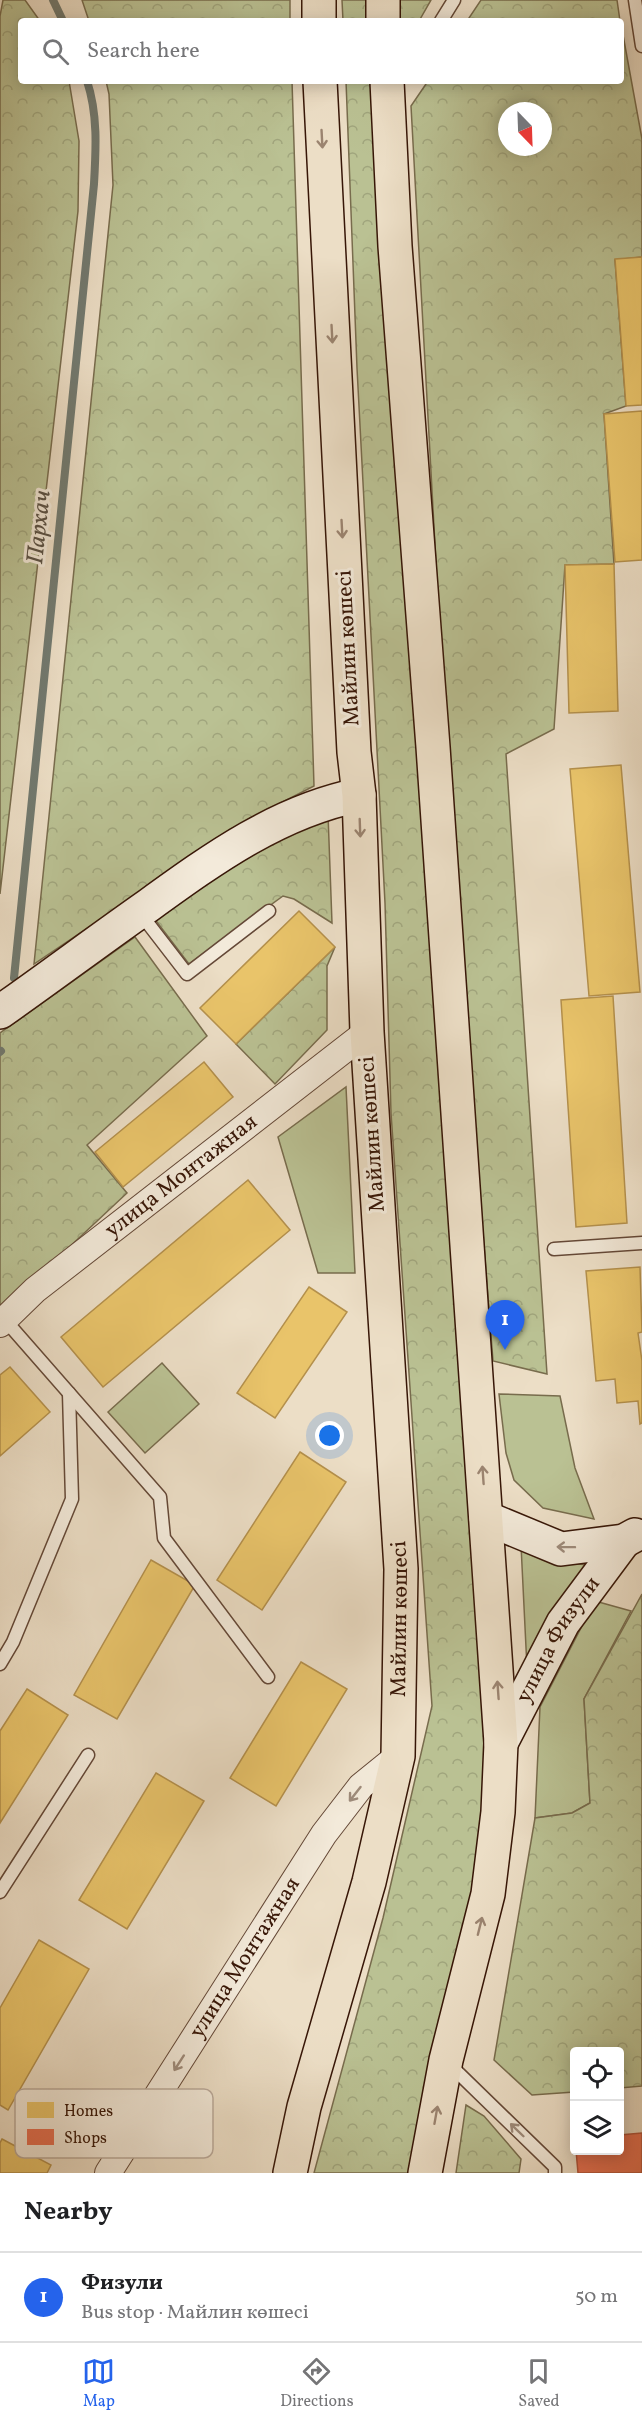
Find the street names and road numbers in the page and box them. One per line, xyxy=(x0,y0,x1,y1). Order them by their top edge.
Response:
street label: Майлин көшесі xyxy=(329,569,369,727)
street label: Майлин көшесі xyxy=(352,1055,394,1213)
street label: улица Монтажная xyxy=(98,1107,264,1246)
street label: Майлин көшесі xyxy=(383,1540,417,1697)
street label: улица Физули xyxy=(509,1570,608,1709)
street label: улица Монтажная xyxy=(182,1871,308,2045)

